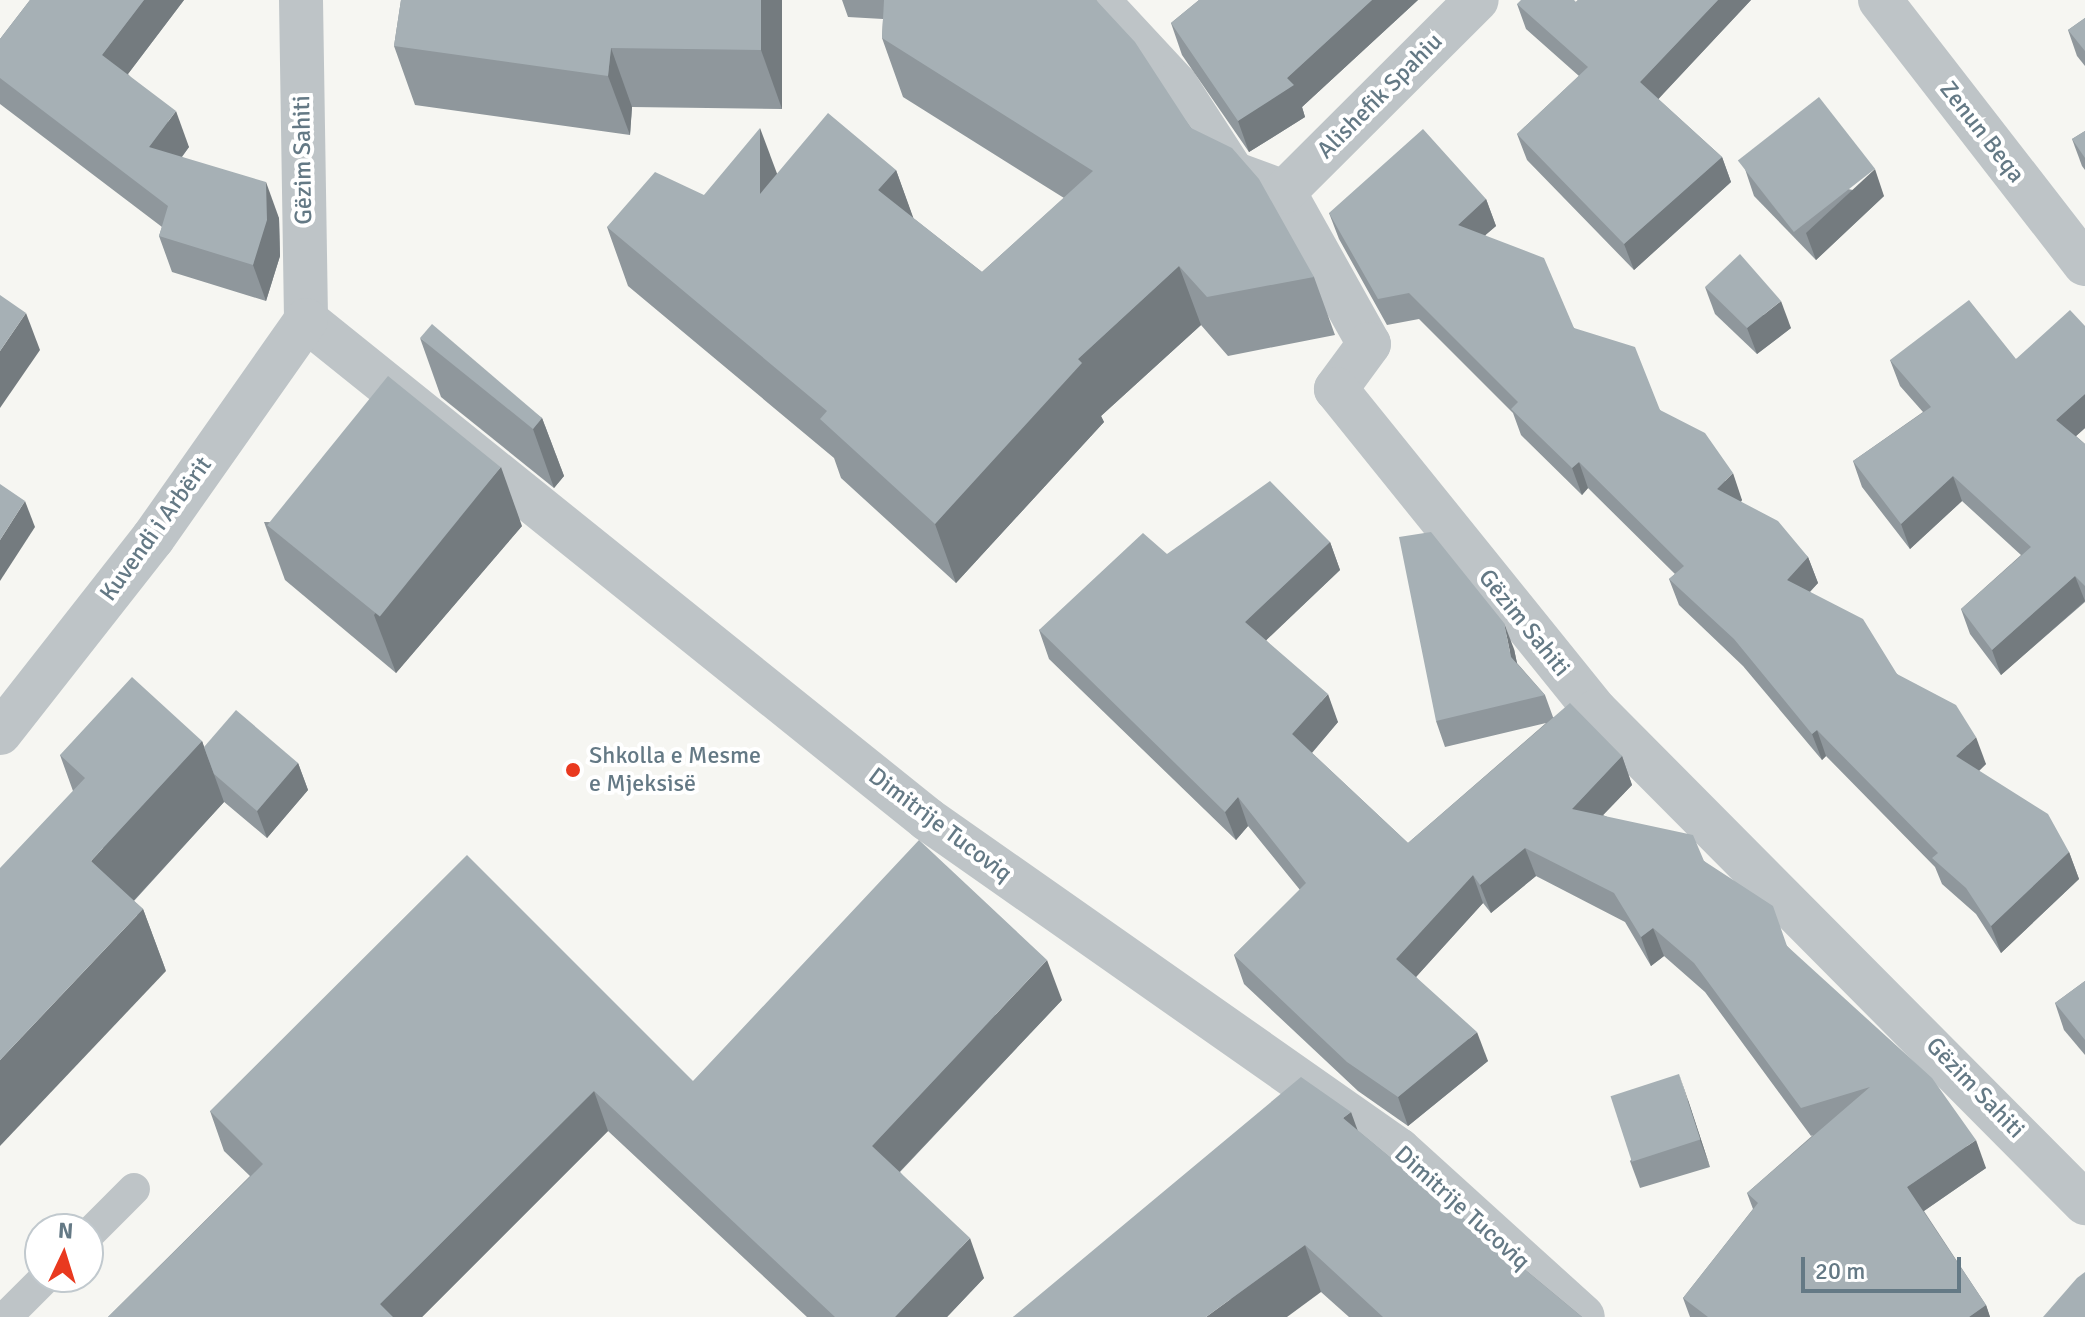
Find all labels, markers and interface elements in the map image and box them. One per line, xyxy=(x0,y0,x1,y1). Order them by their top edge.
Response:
street label: Alishefik Spahiu xyxy=(1311,27,1449,165)
street label: Zenun Beqa xyxy=(1933,76,2031,188)
street label: Gëzim Sahiti xyxy=(287,95,319,225)
street label: Kuvendi i Arbërit xyxy=(94,451,218,607)
street label: Gëzim Sahiti xyxy=(1472,564,1576,682)
place label: Shkolla e Mesme e Mjeksisë xyxy=(589,742,761,798)
marker: Shkolla e Mesme e Mjeksisë xyxy=(564,761,582,779)
street label: Dimitrije Tucoviq xyxy=(863,762,1017,888)
street label: Gëzim Sahiti xyxy=(1920,1032,2030,1144)
street label: Dimitrije Tucoviq xyxy=(1389,1140,1535,1276)
north arrow xyxy=(24,1213,104,1293)
text: N xyxy=(57,1217,74,1245)
scale bar xyxy=(1805,1241,1965,1291)
text: 20 m xyxy=(1815,1256,1865,1286)

